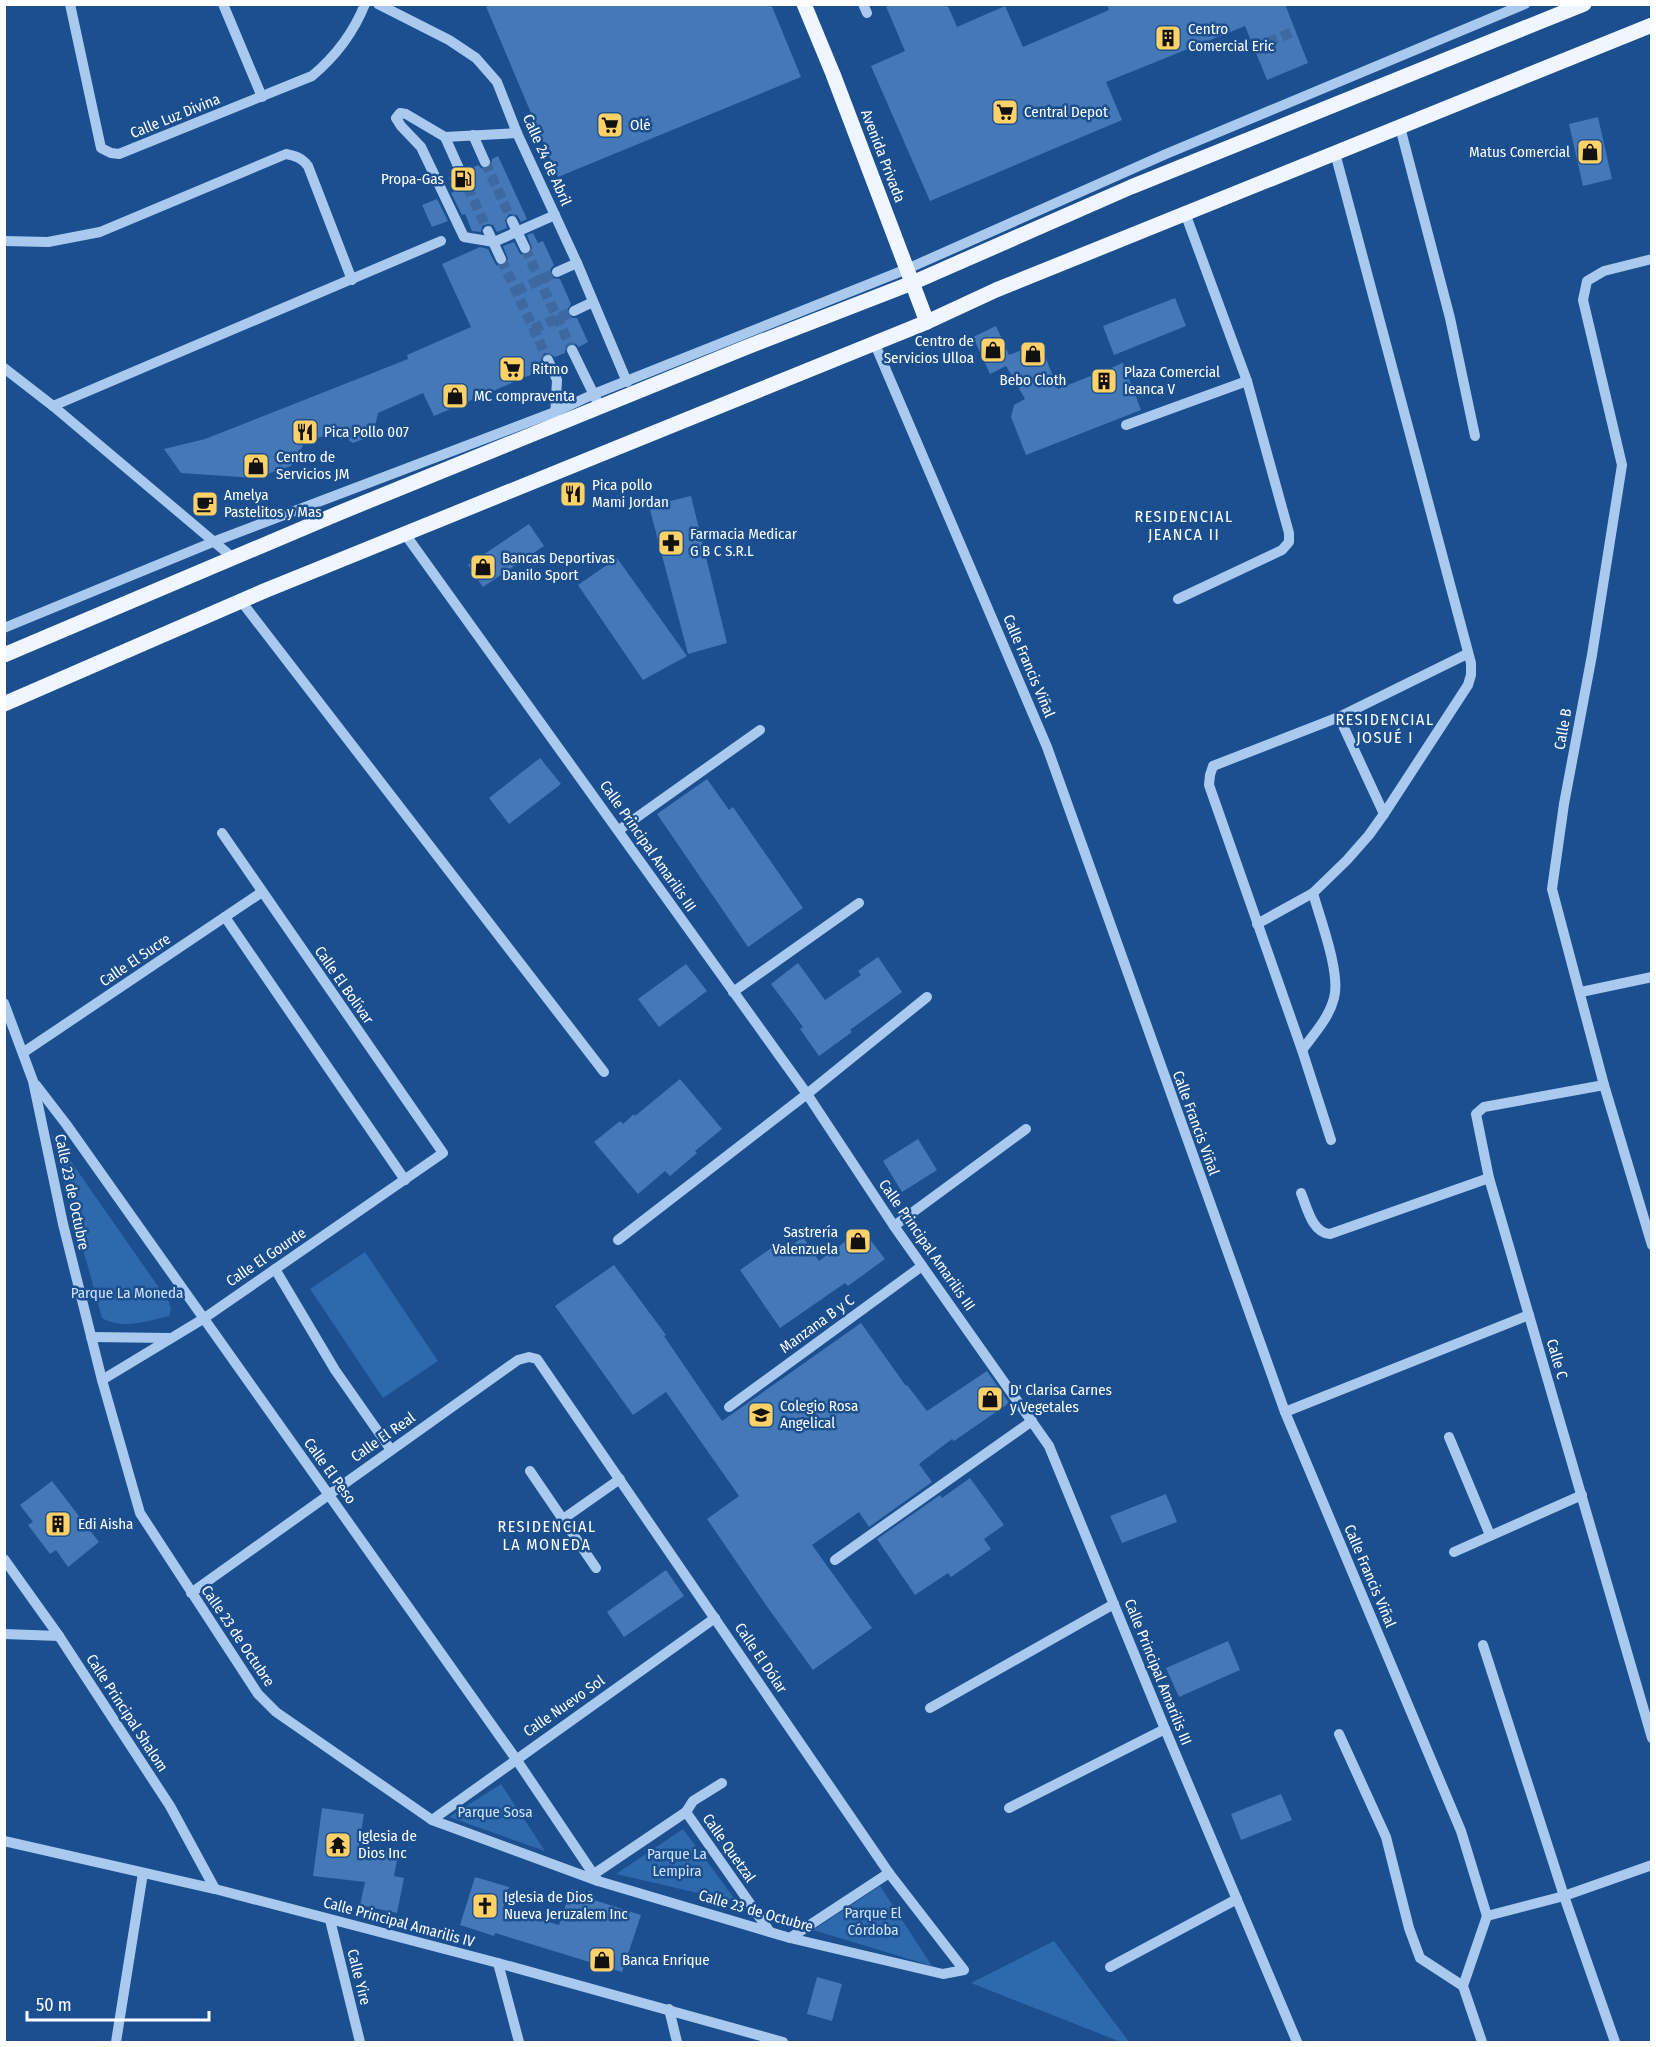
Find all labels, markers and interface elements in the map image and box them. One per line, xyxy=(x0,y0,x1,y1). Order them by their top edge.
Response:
place label: Centro Comercial Eric xyxy=(1188,20,1275,55)
building icon: Centro Comercial Eric xyxy=(1153,23,1183,53)
street label: Calle Luz Divina xyxy=(127,90,223,142)
supermarket icon: Central Depot xyxy=(990,97,1020,127)
place label: Central Depot xyxy=(1024,103,1108,121)
street label: Avenida Privada xyxy=(857,107,909,205)
supermarket icon: Olé xyxy=(595,110,625,140)
street label: Calle 24 de Abril xyxy=(519,111,575,209)
place label: Olé xyxy=(630,116,651,134)
shop icon: Matus Comercial xyxy=(1575,137,1605,167)
place label: Matus Comercial xyxy=(1469,143,1570,161)
fuel station icon: Propa-Gas xyxy=(448,164,478,194)
place label: Propa-Gas xyxy=(381,170,444,188)
place label: Centro de Servicios Ulloa xyxy=(884,332,974,367)
shop icon: Centro de Servicios Ulloa xyxy=(978,335,1008,365)
shop icon: Bebo Cloth xyxy=(1018,339,1048,369)
supermarket icon: Ritmo xyxy=(497,354,527,384)
place label: Ritmo xyxy=(532,360,568,378)
place label: Plaza Comercial Ieanca V xyxy=(1124,363,1220,398)
building icon: Plaza Comercial Ieanca V xyxy=(1089,366,1119,396)
place label: Bebo Cloth xyxy=(999,371,1067,389)
shop icon: MC compraventa xyxy=(440,381,470,411)
place label: MC compraventa xyxy=(474,387,575,405)
restaurant icon: Pica Pollo 007 xyxy=(290,417,320,447)
place label: Pica Pollo 007 xyxy=(324,423,409,441)
place label: Centro de Servicios JM xyxy=(276,448,349,483)
shop icon: Centro de Servicios JM xyxy=(241,451,271,481)
place label: Pica pollo Mami Jordan xyxy=(592,476,669,511)
restaurant icon: Pica pollo Mami Jordan xyxy=(558,479,588,509)
place label: Amelya Pastelitos y Mas xyxy=(224,486,322,521)
cafe icon: Amelya Pastelitos y Mas xyxy=(190,489,220,519)
district label: RESIDENCIAL JEANCA II xyxy=(1134,507,1234,544)
place label: Farmacia Medicar G B C S.R.L xyxy=(690,525,798,560)
pharmacy icon: Farmacia Medicar G B C S.R.L xyxy=(656,528,686,558)
place label: Bancas Deportivas Danilo Sport xyxy=(502,549,615,584)
shop icon: Bancas Deportivas Danilo Sport xyxy=(468,552,498,582)
street label: Calle Francis Viñal xyxy=(999,612,1059,720)
street label: Calle B xyxy=(1551,707,1575,751)
district label: RESIDENCIAL JOSUÉ I xyxy=(1335,710,1435,747)
street label: Calle Principal Amarilis III xyxy=(596,777,700,915)
street label: Calle El Sucre xyxy=(96,930,174,990)
street label: Calle El Bolívar xyxy=(311,943,378,1028)
street label: Calle Francis Viñal xyxy=(1169,1068,1223,1178)
street label: Calle 23 de Octubre xyxy=(51,1132,93,1252)
street label: Calle Principal Amarilis III xyxy=(875,1176,979,1314)
place label: Sastrería Valenzuela xyxy=(772,1223,838,1258)
street label: Calle El Gourde xyxy=(223,1224,309,1290)
shop icon: Sastrería Valenzuela xyxy=(843,1226,873,1256)
park label: Parque La Moneda xyxy=(71,1284,183,1302)
street label: Manzana B y C xyxy=(776,1291,858,1357)
street label: Calle C xyxy=(1543,1337,1571,1382)
place label: D' Clarisa Carnes y Vegetales xyxy=(1010,1381,1112,1416)
shop icon: D' Clarisa Carnes y Vegetales xyxy=(975,1384,1005,1414)
place label: Colegio Rosa Angelical xyxy=(780,1397,858,1432)
school or university icon: Colegio Rosa Angelical xyxy=(746,1400,776,1430)
street label: Calle El Real xyxy=(347,1408,419,1466)
street label: Calle El Peso xyxy=(300,1435,360,1508)
building icon: Edi Aisha xyxy=(43,1509,73,1539)
place label: Edi Aisha xyxy=(78,1515,133,1533)
district label: RESIDENCIAL LA MONEDA xyxy=(497,1517,597,1554)
street label: Calle Francis Viñal xyxy=(1340,1522,1400,1630)
street label: Calle 23 de Octubre xyxy=(198,1582,278,1690)
street label: Calle Principal Amarilis III xyxy=(1120,1596,1196,1748)
street label: Calle El Dólar xyxy=(731,1619,792,1697)
street label: Calle Principal Shalom xyxy=(82,1651,172,1775)
street label: Calle Nuevo Sol xyxy=(520,1671,608,1741)
park label: Parque Sosa xyxy=(457,1803,533,1821)
street label: Calle Quetzal xyxy=(699,1810,759,1886)
place label: Iglesia de Dios Inc xyxy=(358,1827,417,1862)
temple icon: Iglesia de Dios Inc xyxy=(323,1830,353,1860)
park label: Parque La Lempira xyxy=(647,1845,707,1880)
street label: Calle 23 de Octubre xyxy=(697,1886,815,1936)
place label: Iglesia de Dios Nueva Jeruzalem Inc xyxy=(504,1888,628,1923)
church icon: Iglesia de Dios Nueva Jeruzalem Inc xyxy=(470,1891,500,1921)
street label: Calle Principal Amarilis IV xyxy=(321,1893,477,1951)
park label: Parque El Córdoba xyxy=(845,1904,902,1939)
shop icon: Banca Enrique xyxy=(587,1945,617,1975)
street label: Calle Yire xyxy=(343,1947,375,2007)
place label: Banca Enrique xyxy=(622,1951,710,1969)
scale bar xyxy=(27,1984,208,2022)
text: 50 m xyxy=(36,1994,72,2016)

